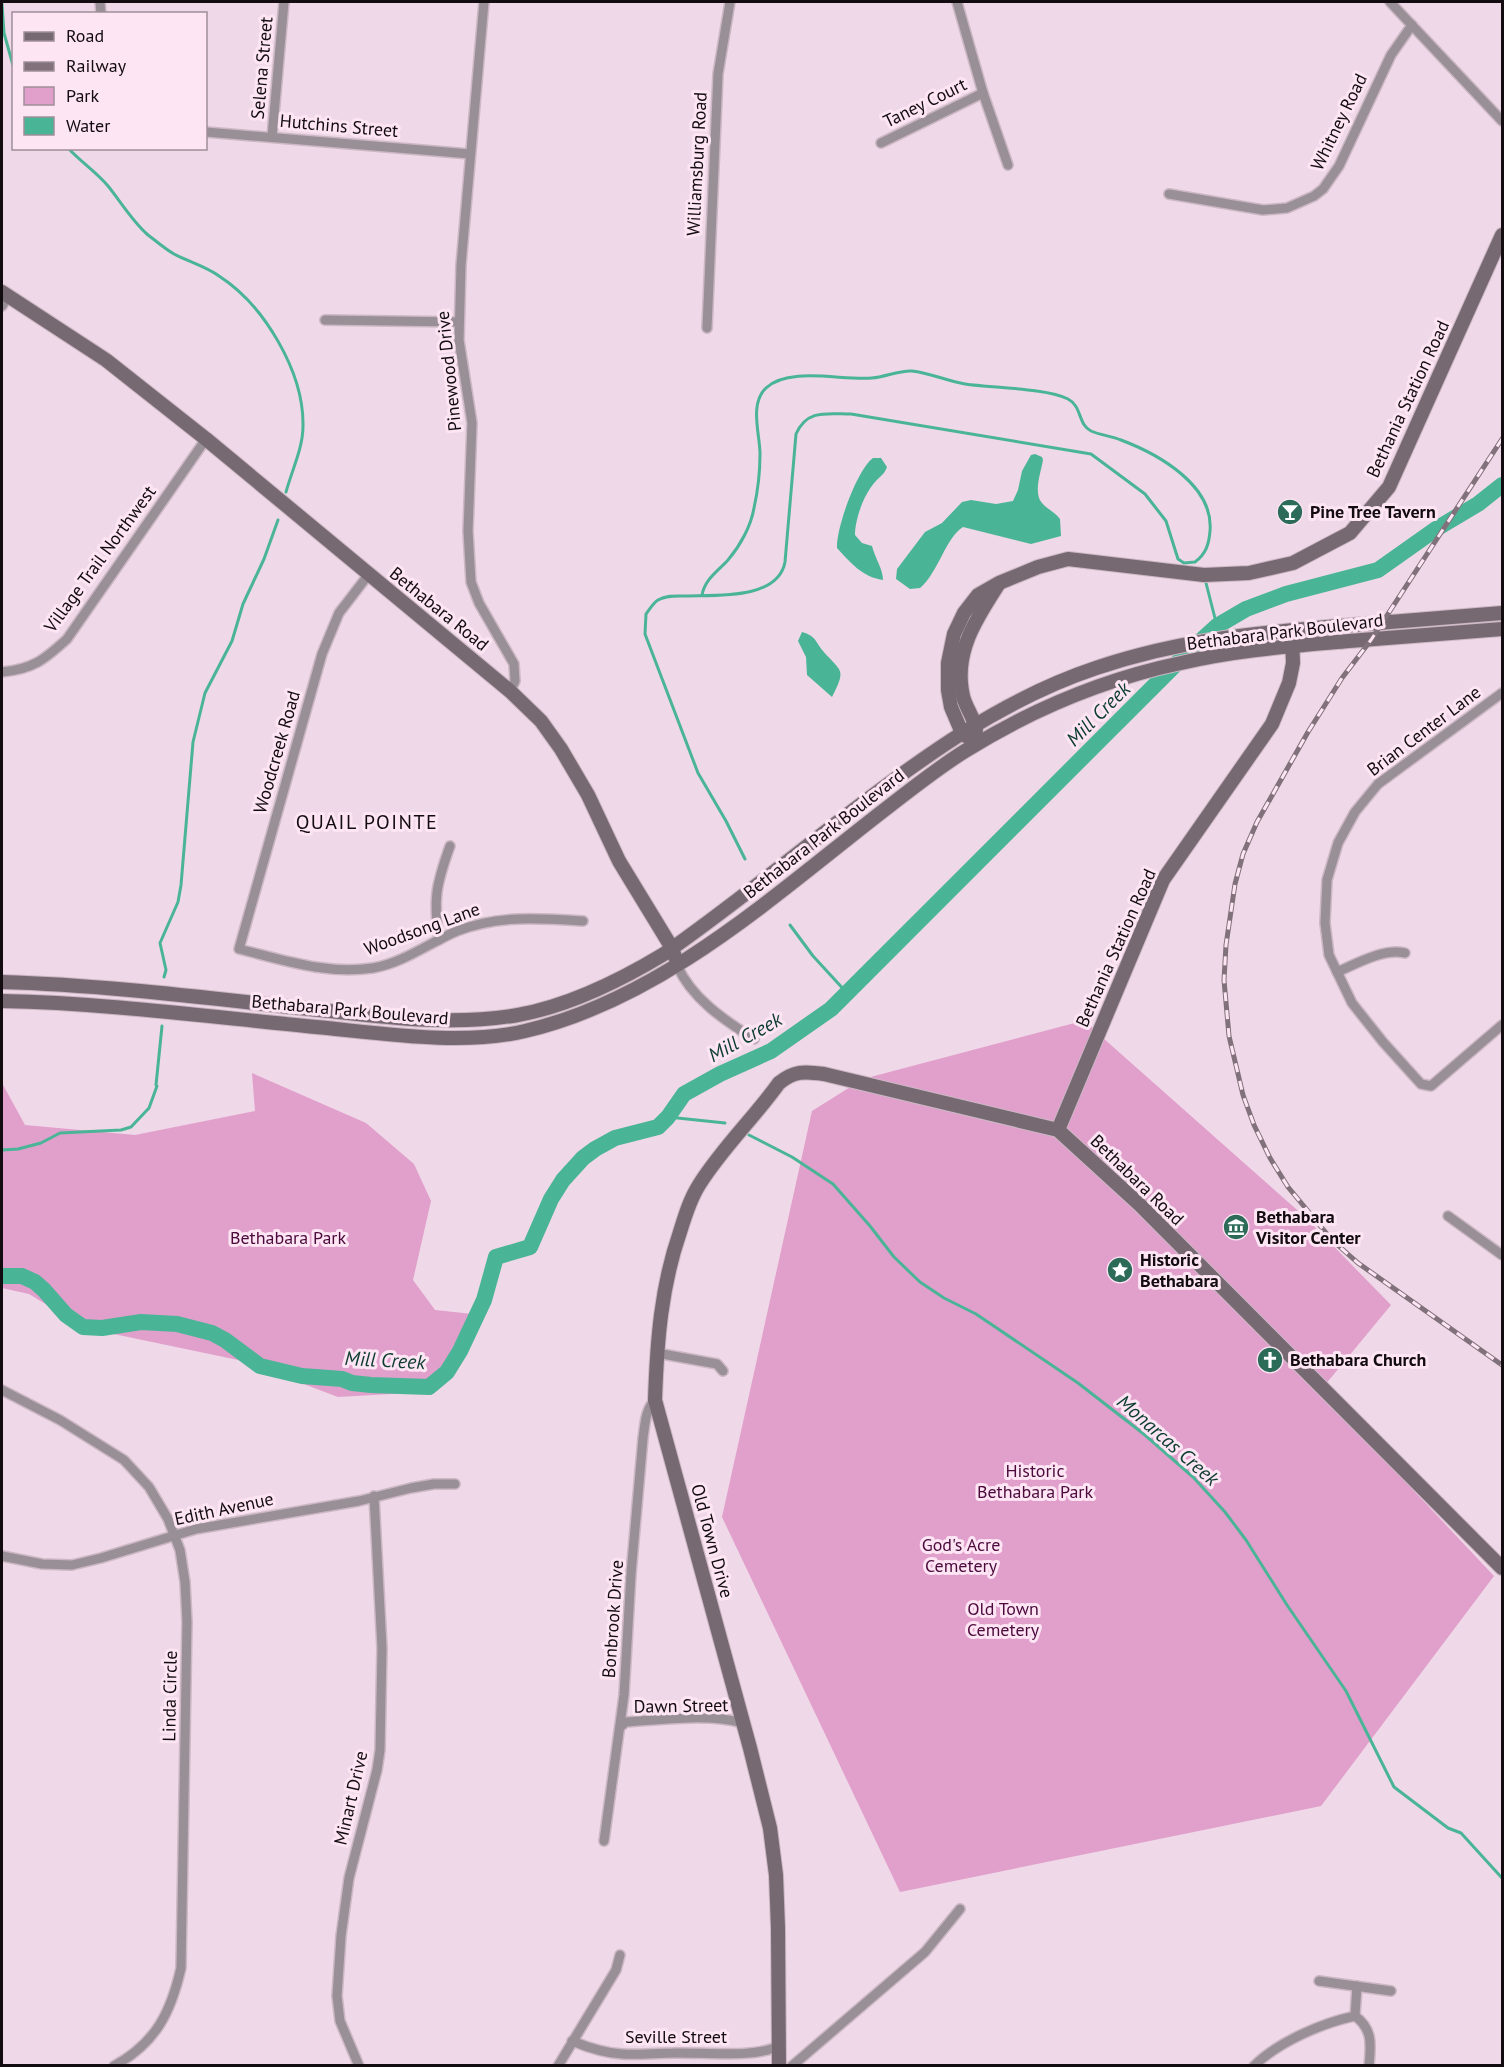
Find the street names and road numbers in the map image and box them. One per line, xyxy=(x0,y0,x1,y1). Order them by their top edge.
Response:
street label: Selena Street xyxy=(246,16,277,120)
street label: Whitney Road xyxy=(1305,70,1372,174)
street label: Taney Court xyxy=(879,73,970,133)
street label: Williamsburg Road xyxy=(681,91,712,237)
street label: Hutchins Street xyxy=(279,109,399,142)
street label: Pinewood Drive xyxy=(431,310,466,432)
street label: Bethania Station Road xyxy=(1361,317,1454,481)
street label: Village Trail Northwest xyxy=(38,481,161,637)
street label: Bethabara Road xyxy=(385,562,494,656)
street label: Bethabara Park Boulevard xyxy=(1185,608,1384,655)
street label: Brian Center Lane xyxy=(1362,680,1485,781)
street label: Woodcreek Road xyxy=(248,688,305,816)
street label: Bethabara Park Boulevard xyxy=(739,764,909,904)
street label: Bethania Station Road xyxy=(1070,865,1161,1031)
street label: Woodsong Lane xyxy=(361,897,483,960)
street label: Bethabara Park Boulevard xyxy=(251,989,450,1030)
street label: Bethabara Road xyxy=(1086,1129,1189,1230)
street label: Old Town Drive xyxy=(686,1481,739,1600)
street label: Edith Avenue xyxy=(172,1487,275,1530)
street label: Bonbrook Drive xyxy=(597,1559,628,1679)
street label: Linda Circle xyxy=(157,1650,182,1742)
street label: Dawn Street xyxy=(634,1693,728,1718)
street label: Minart Drive xyxy=(329,1749,372,1847)
street label: Seville Street xyxy=(625,2025,727,2048)

